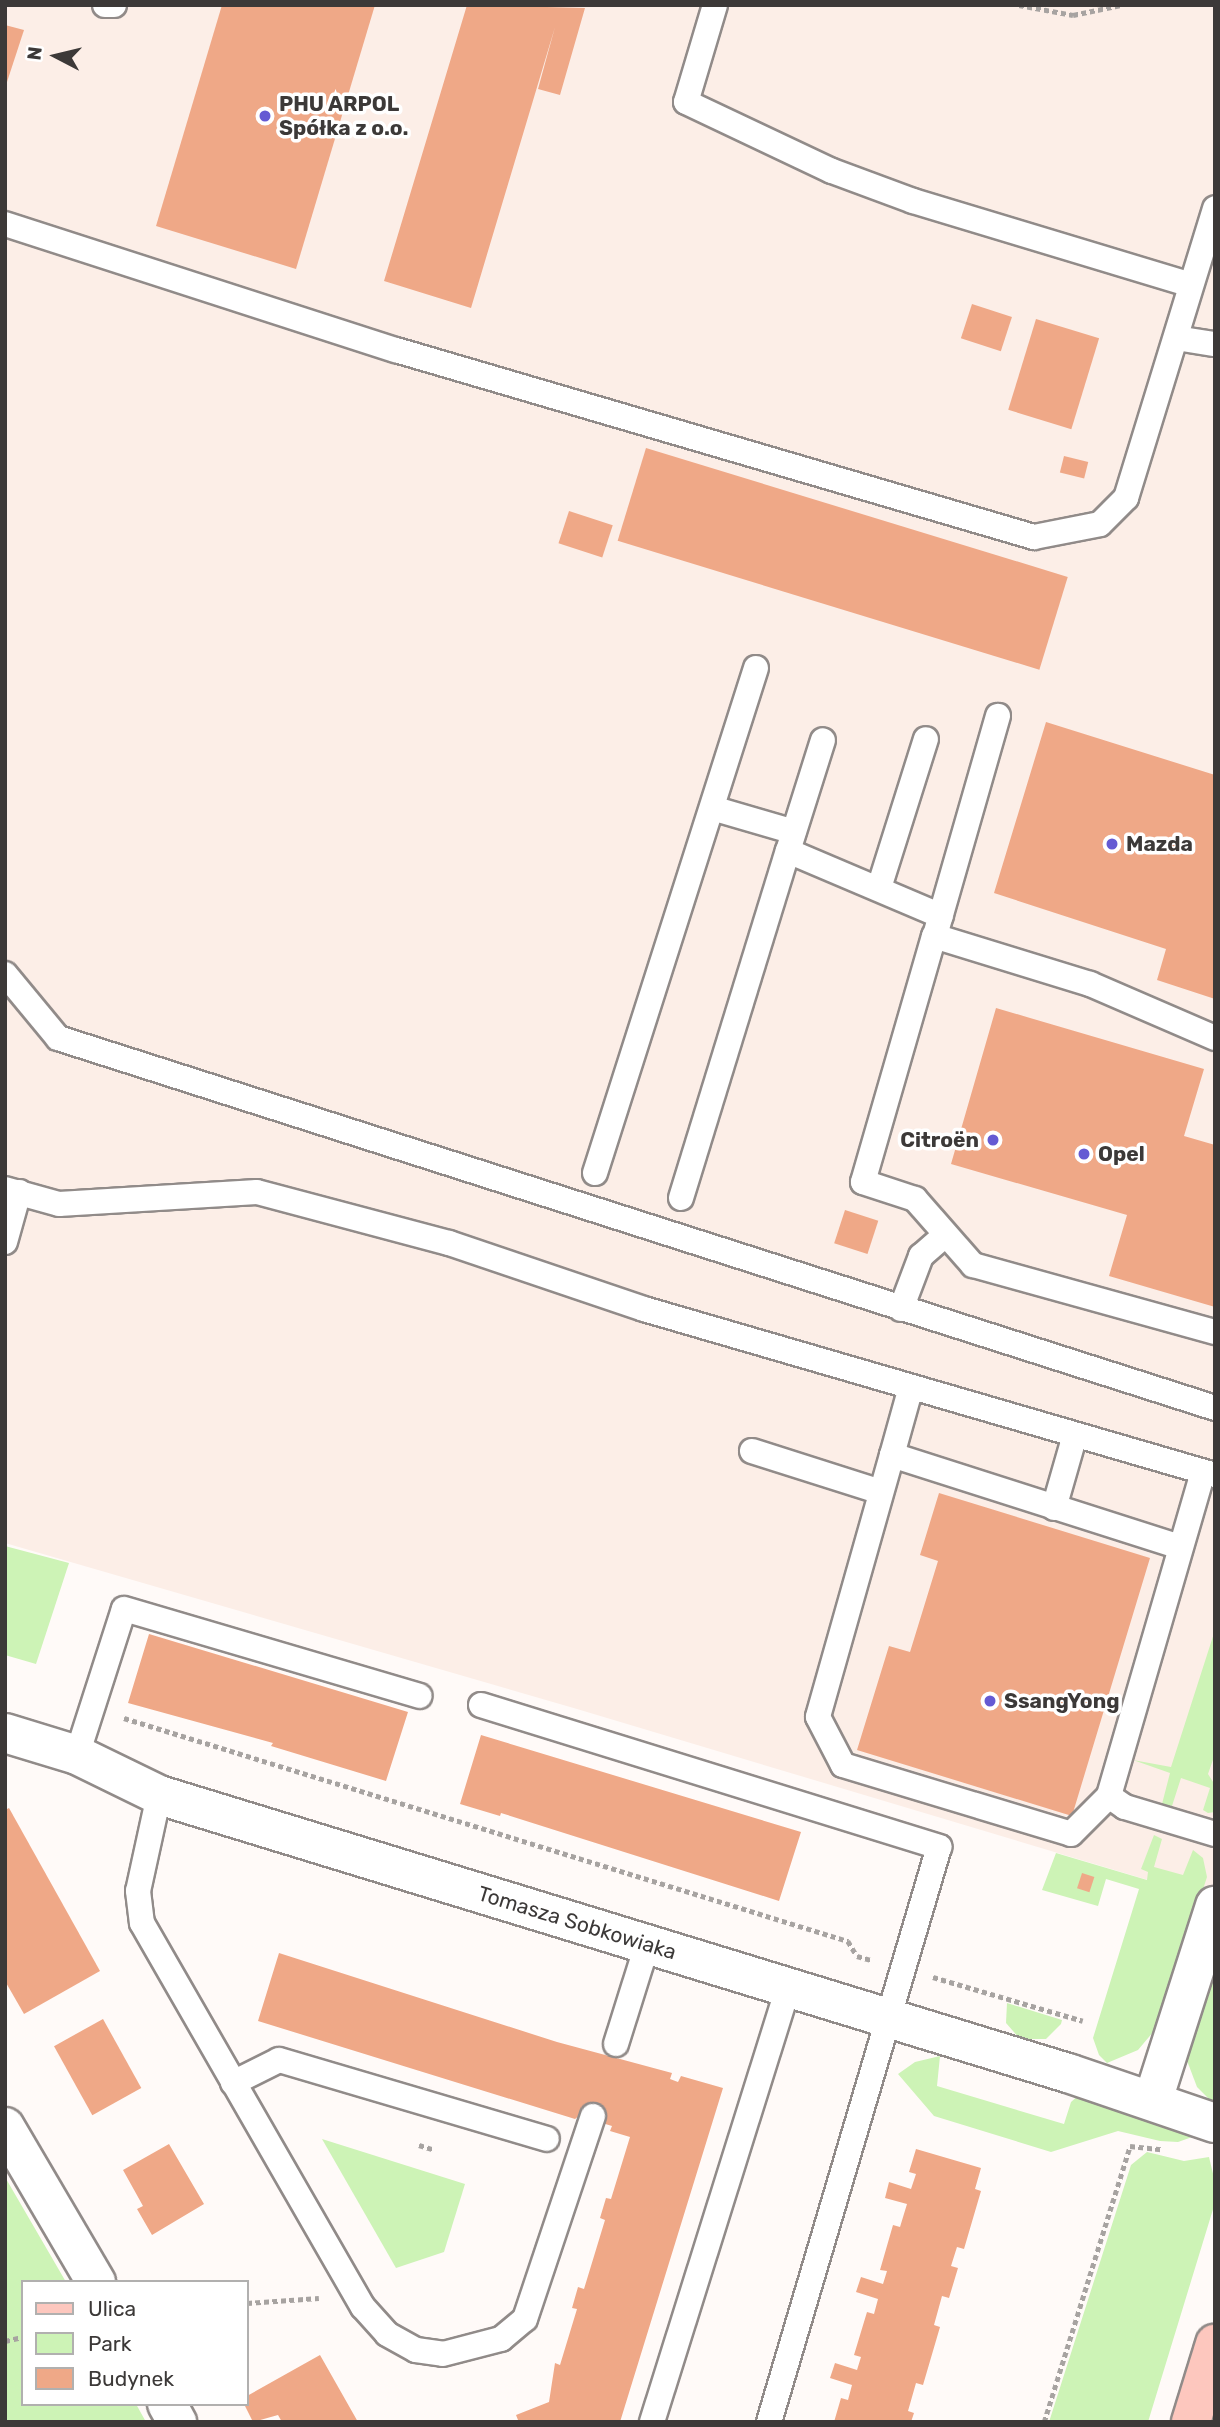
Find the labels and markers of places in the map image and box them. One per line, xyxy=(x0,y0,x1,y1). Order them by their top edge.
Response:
place label: PHU ARPOL Spółka z o.o. xyxy=(279,91,409,141)
marker: PHU ARPOL Spółka z o.o. xyxy=(257,108,273,124)
place label: Mazda xyxy=(1126,831,1193,857)
marker: Mazda xyxy=(1104,836,1120,852)
place label: Citroën xyxy=(900,1127,979,1153)
marker: Citroën xyxy=(985,1132,1001,1148)
place label: Opel xyxy=(1098,1141,1145,1167)
marker: Opel xyxy=(1076,1146,1092,1162)
place label: SsangYong xyxy=(1004,1688,1119,1714)
marker: SsangYong xyxy=(982,1693,998,1709)

